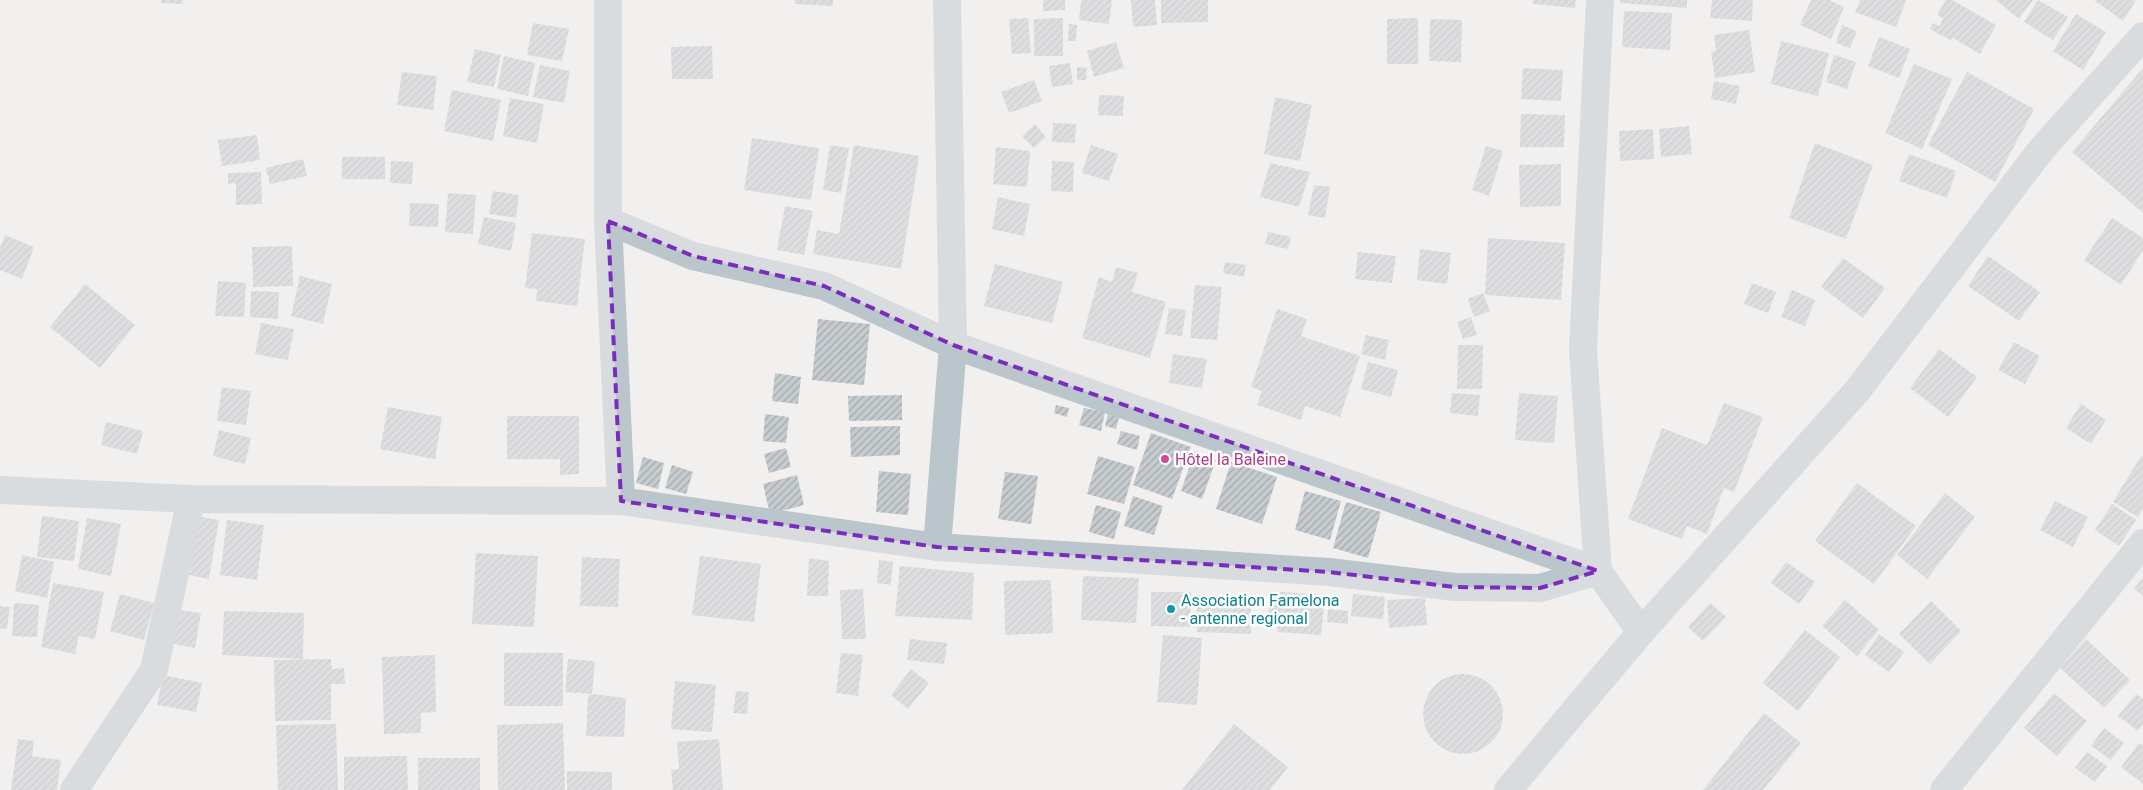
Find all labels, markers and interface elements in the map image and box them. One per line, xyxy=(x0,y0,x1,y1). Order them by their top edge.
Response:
place label: Hôtel la Baleine xyxy=(1175,450,1286,469)
marker: Hôtel la Baleine xyxy=(1159,453,1171,465)
place label: Association Famelona - antenne regional xyxy=(1181,591,1339,628)
marker: Association Famelona - antenne regional xyxy=(1165,603,1177,615)

